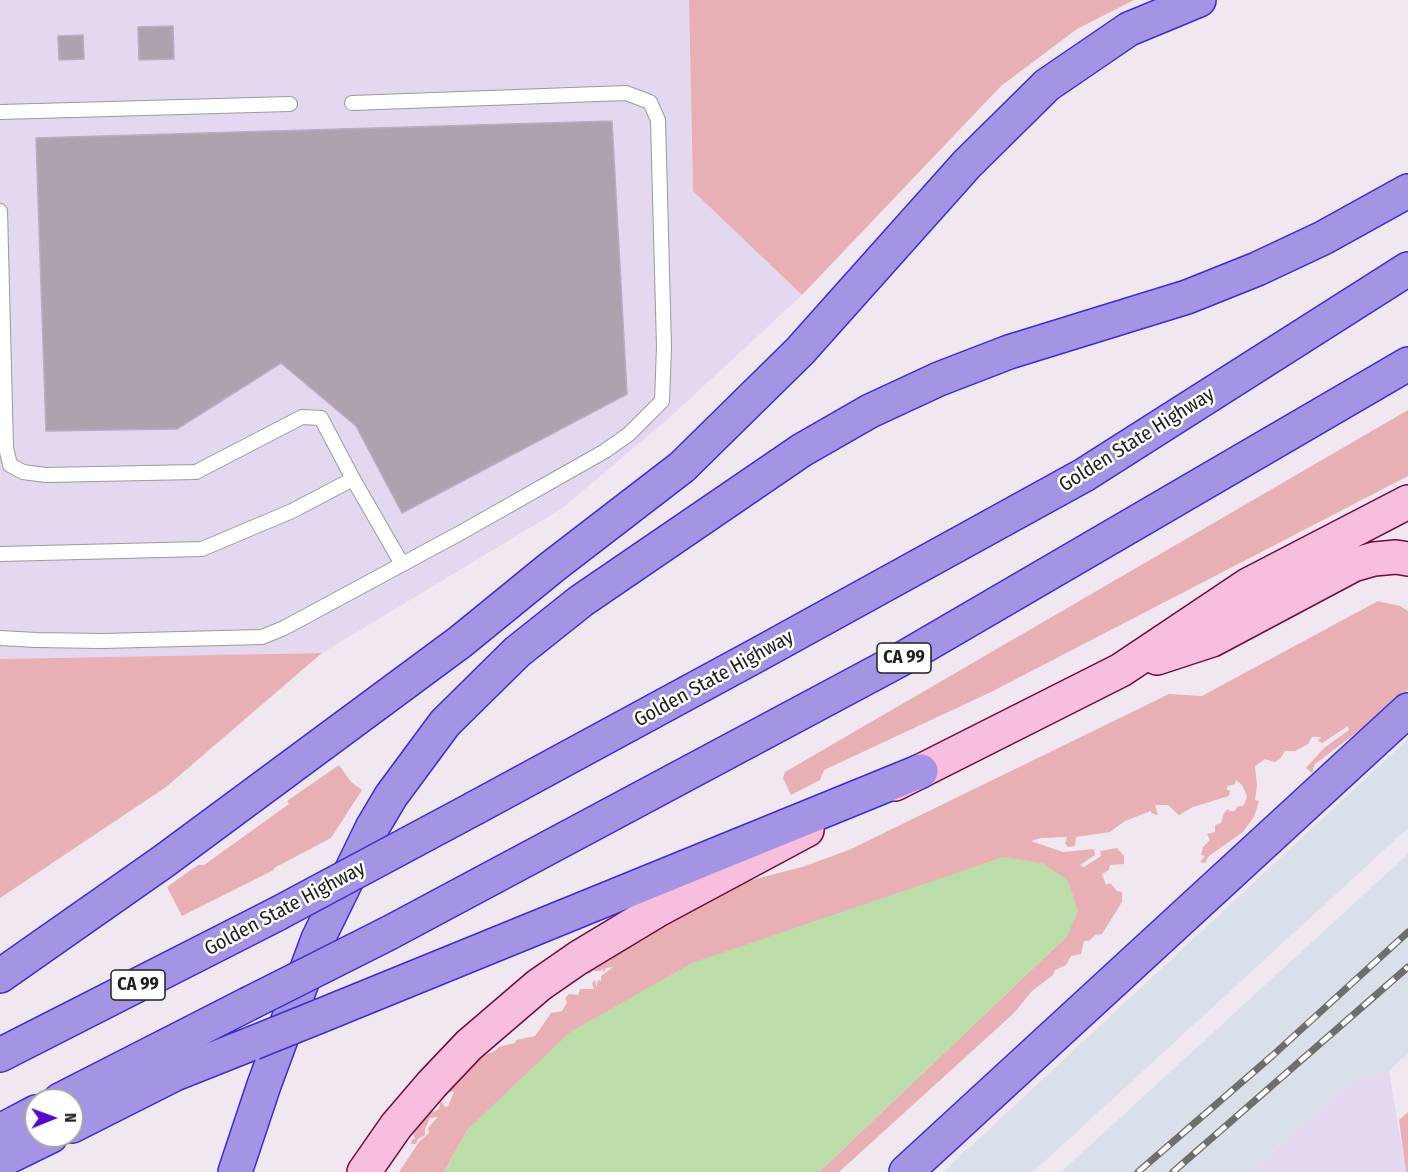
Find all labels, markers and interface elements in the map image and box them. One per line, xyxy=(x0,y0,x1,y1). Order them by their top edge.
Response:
street label: Golden State Highway xyxy=(1055,383,1219,497)
street label: Golden State Highway xyxy=(630,625,798,733)
road number: CA 99 xyxy=(877,643,931,673)
street label: Golden State Highway xyxy=(201,857,369,961)
road number: CA 99 xyxy=(111,970,165,1000)
north arrow xyxy=(24,1088,84,1148)
text: N xyxy=(61,1113,80,1123)

